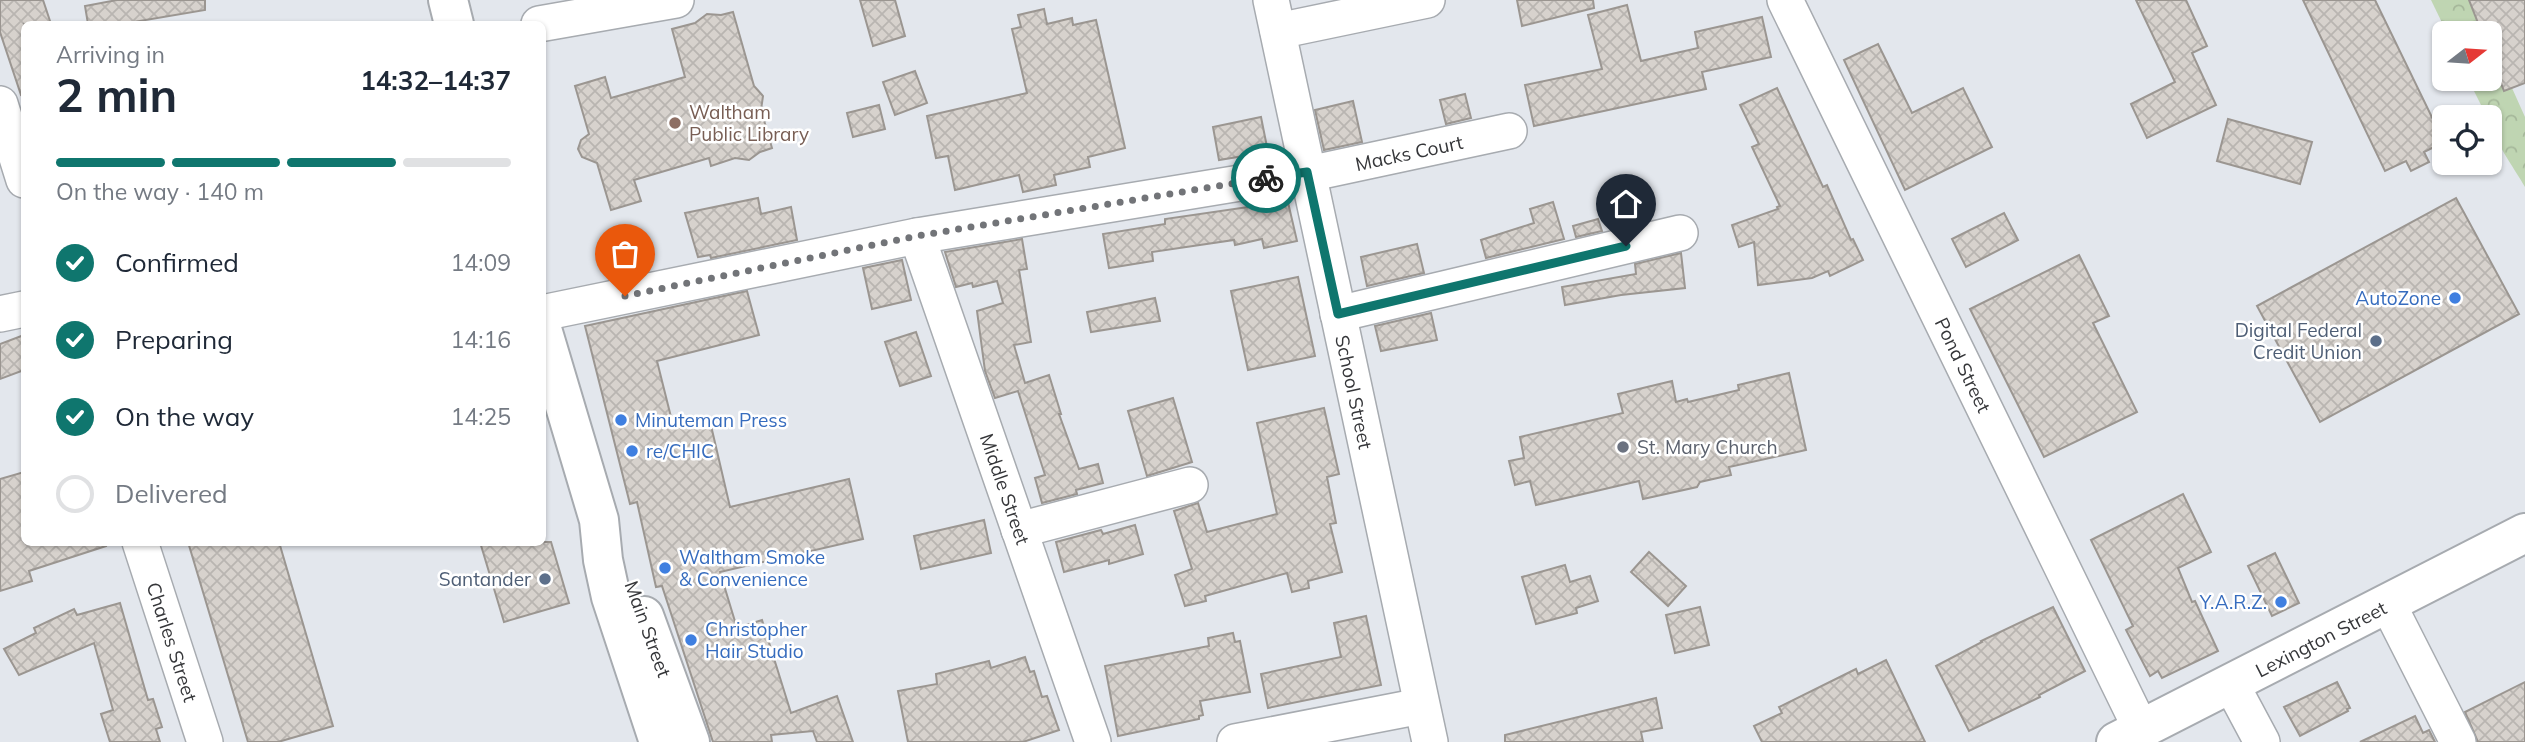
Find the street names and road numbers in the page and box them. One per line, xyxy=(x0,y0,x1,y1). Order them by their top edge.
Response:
street label: Macks Court xyxy=(1353,130,1465,176)
street label: Pond Street xyxy=(1930,314,1996,417)
street label: School Street xyxy=(1330,333,1378,452)
street label: Middle Street xyxy=(975,430,1035,548)
street label: Main Street xyxy=(619,578,677,681)
street label: Charles Street xyxy=(141,579,203,705)
street label: Lexington Street xyxy=(2251,596,2391,682)

